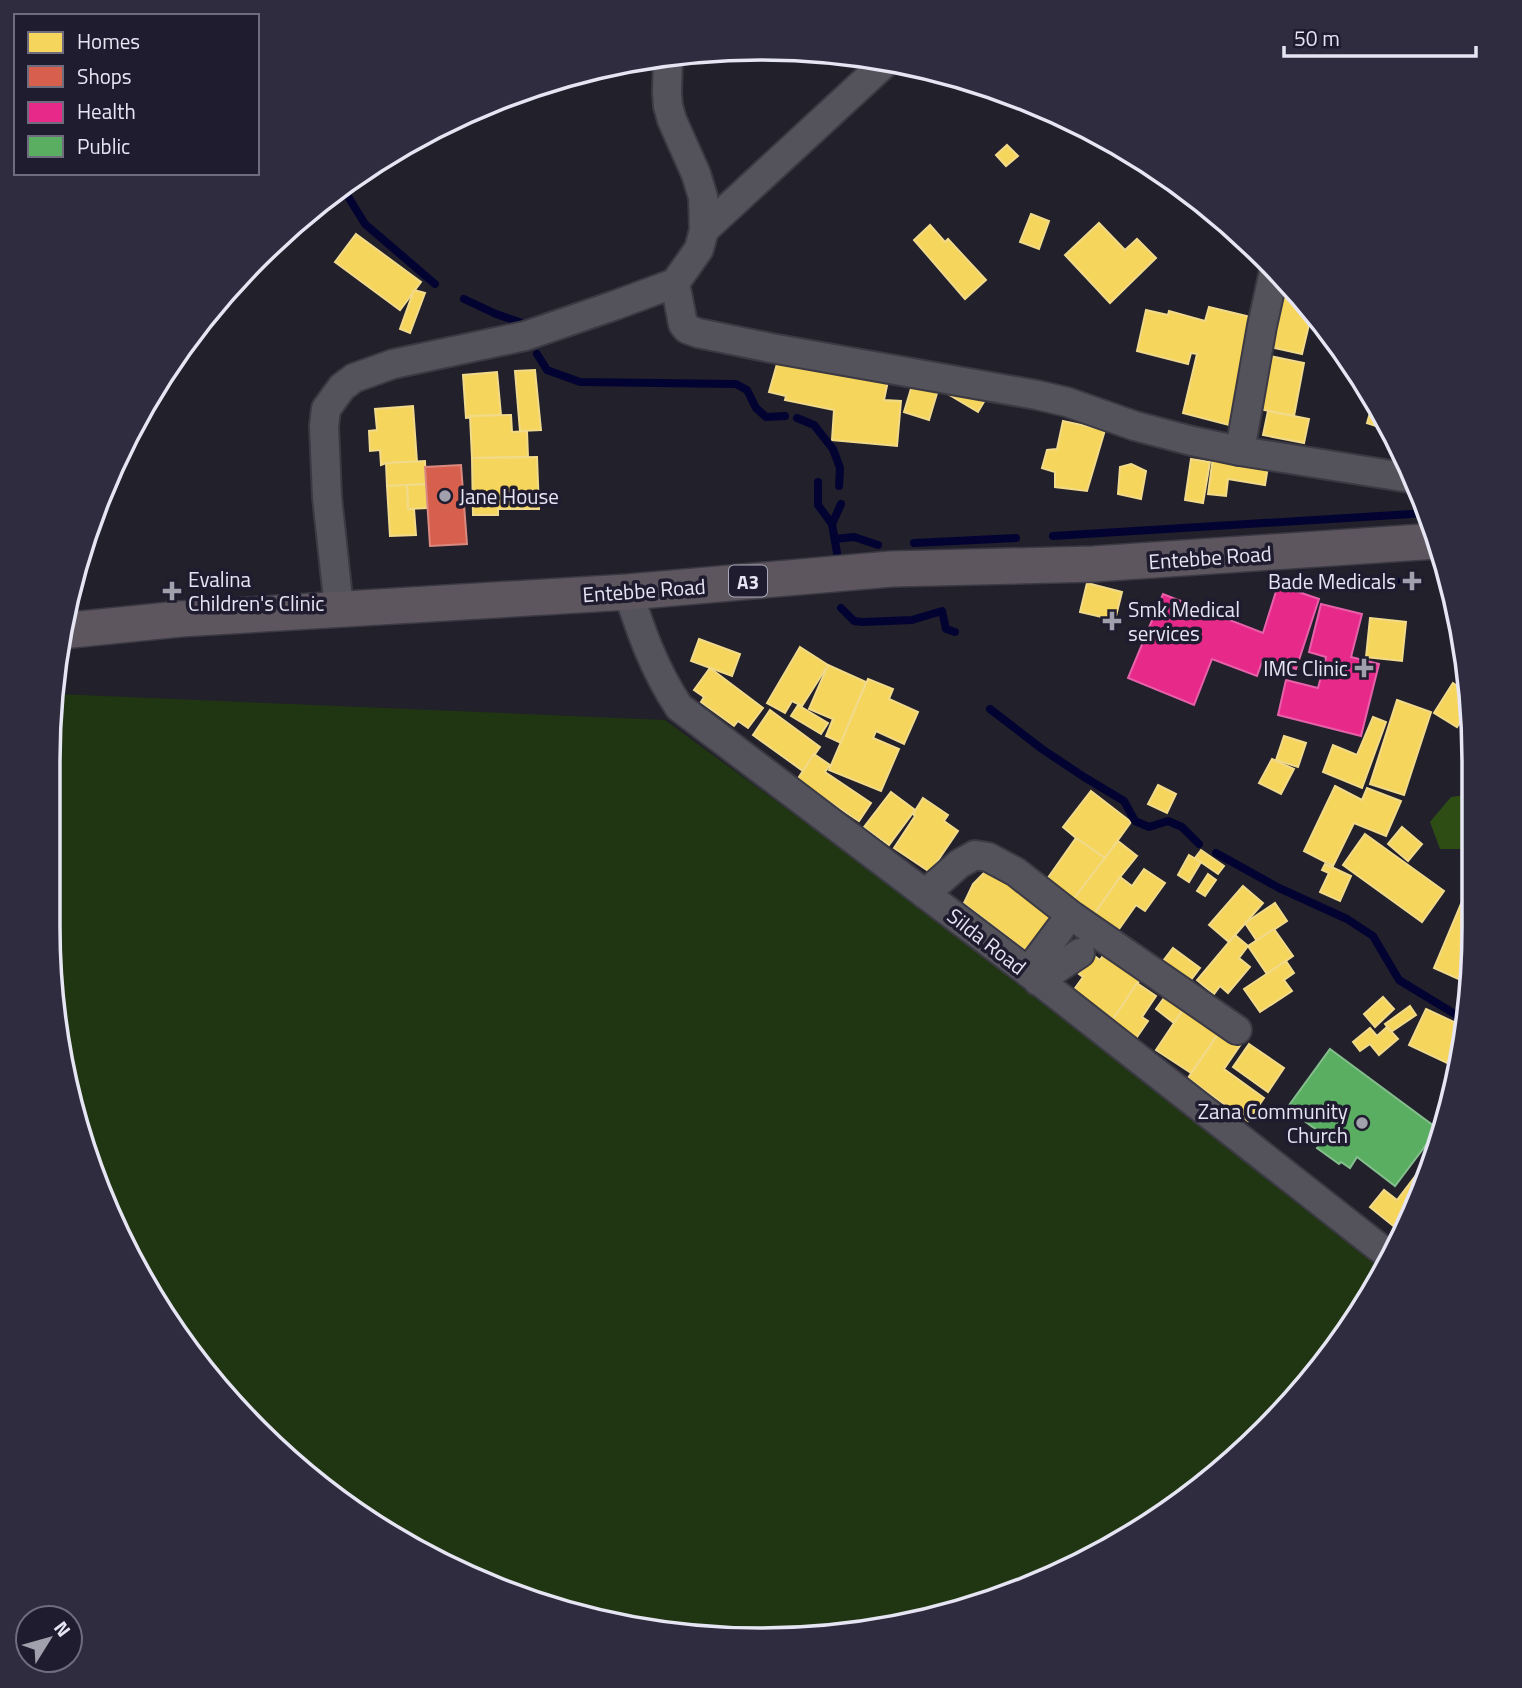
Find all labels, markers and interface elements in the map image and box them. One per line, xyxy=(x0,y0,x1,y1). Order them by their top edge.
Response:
legend xyxy=(14,14,259,175)
scale bar xyxy=(1284,14,1476,58)
text: 50 m xyxy=(1294,22,1340,54)
text: Homes xyxy=(77,25,140,57)
text: Shops xyxy=(77,60,132,92)
text: Health xyxy=(77,95,136,127)
text: Public xyxy=(77,130,130,162)
place label: Jane House xyxy=(459,480,559,512)
marker: Jane House xyxy=(437,488,453,504)
street label: Entebbe Road xyxy=(1147,537,1273,577)
place label: Evalina Children's Clinic xyxy=(188,563,325,619)
place label: Bade Medicals xyxy=(1268,565,1396,597)
road number: A3 xyxy=(729,566,767,596)
street label: Entebbe Road xyxy=(581,570,707,610)
marker: Bade Medicals xyxy=(1402,571,1422,591)
marker: Evalina Children's Clinic xyxy=(162,581,182,601)
place label: Smk Medical services xyxy=(1128,593,1240,649)
marker: Smk Medical services xyxy=(1102,611,1122,631)
place label: IMC Clinic xyxy=(1263,652,1348,684)
marker: IMC Clinic xyxy=(1354,658,1374,678)
street label: Silda Road xyxy=(941,900,1033,982)
place label: Zana Community Church xyxy=(1198,1095,1348,1151)
marker: Zana Community Church xyxy=(1354,1115,1370,1131)
north arrow xyxy=(14,1604,84,1674)
text: N xyxy=(47,1614,79,1642)

